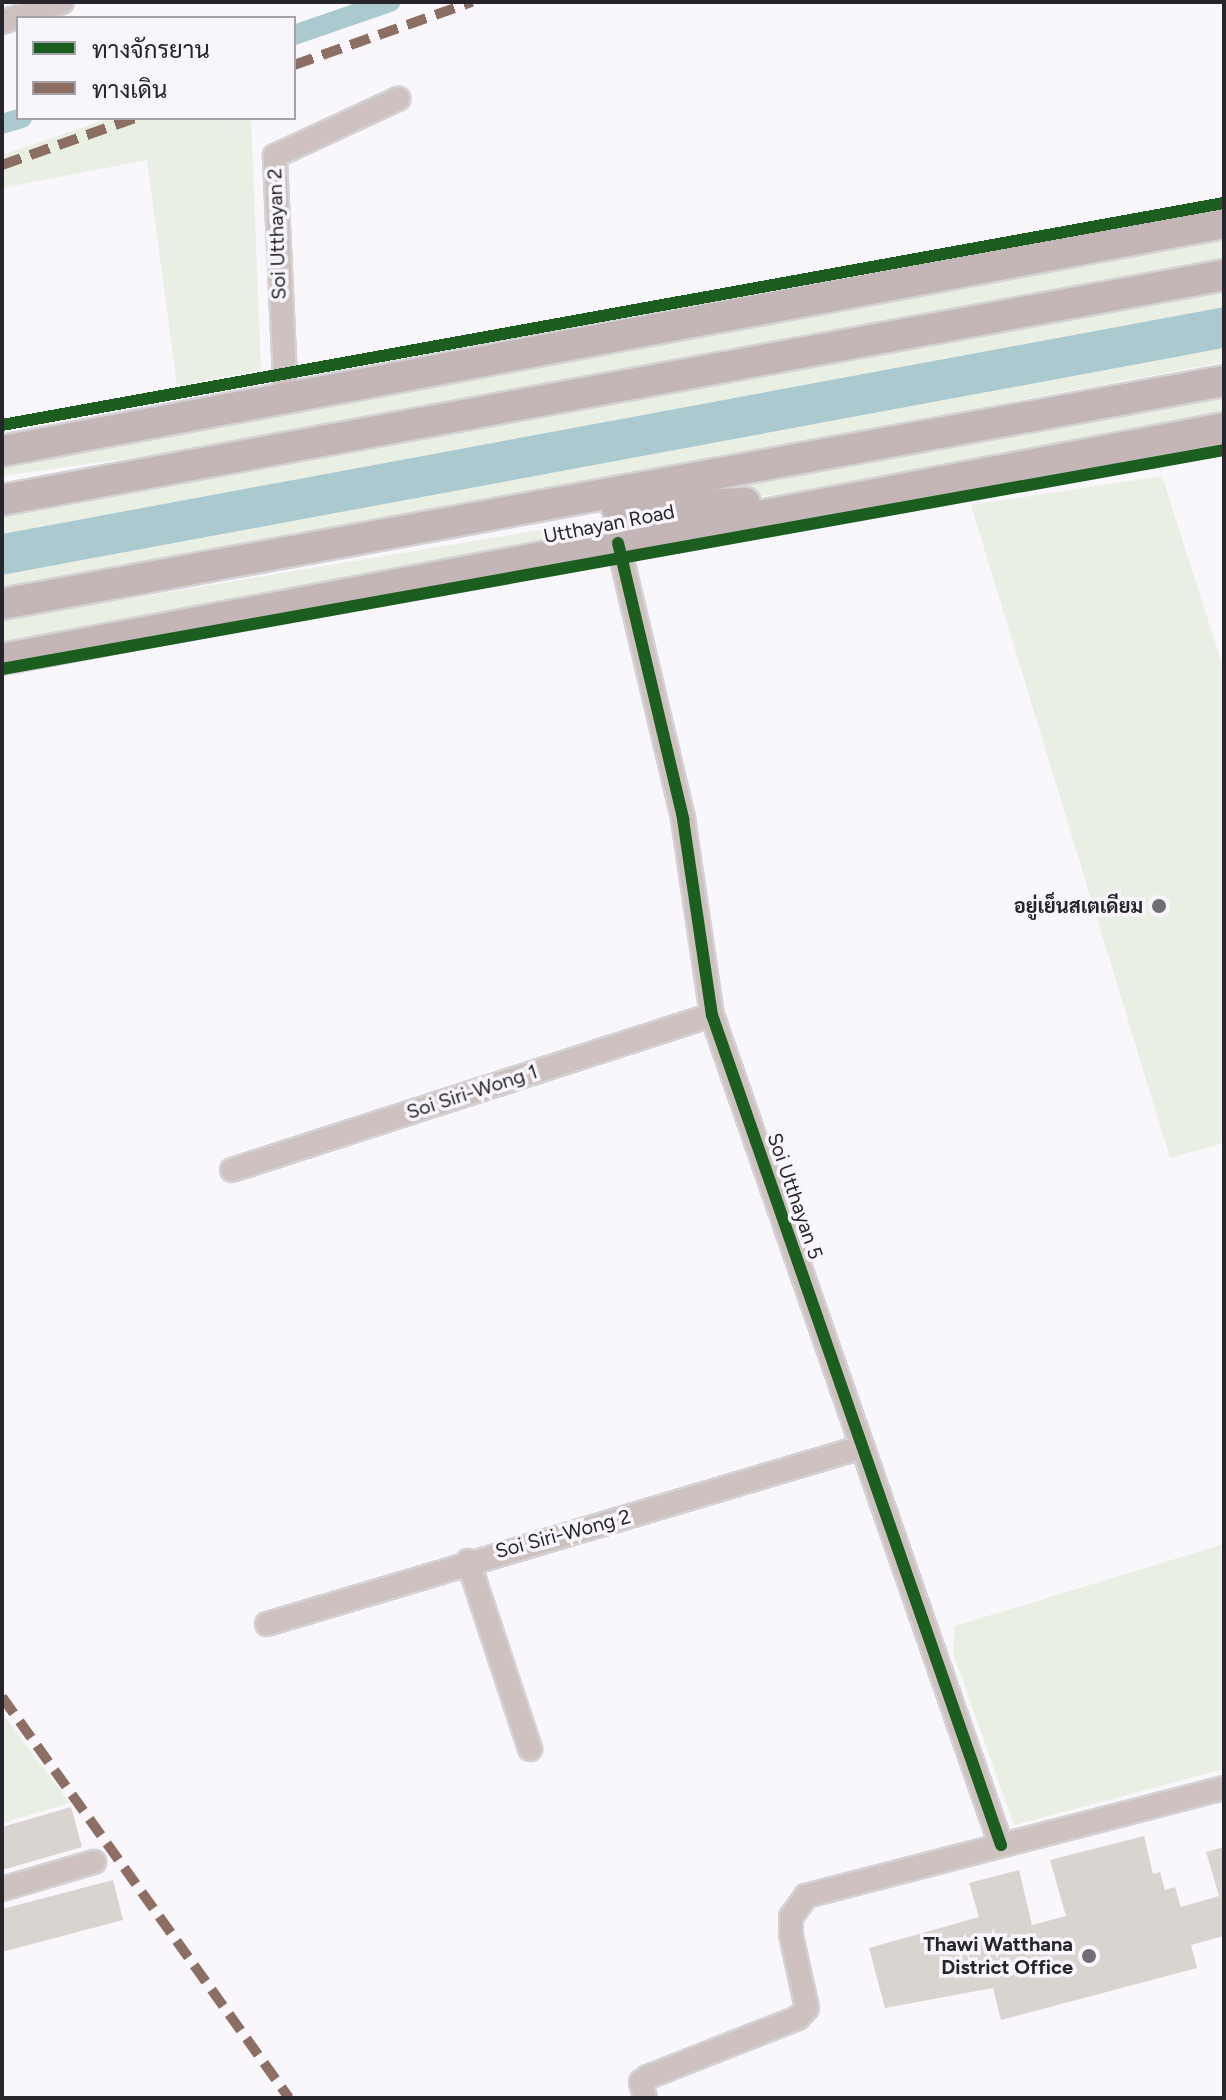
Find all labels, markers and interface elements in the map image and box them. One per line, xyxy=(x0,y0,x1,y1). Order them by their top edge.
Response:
legend xyxy=(16,16,296,120)
text: ทางจักรยาน xyxy=(92,35,210,64)
text: ทางเดิน xyxy=(92,75,167,104)
street label: Soi Utthayan 2 xyxy=(263,168,291,300)
street label: Utthayan Road xyxy=(541,500,677,548)
place label: อยู่เย็นสเตเดียม xyxy=(1014,894,1143,918)
marker: อยู่เย็นสเตเดียม xyxy=(1150,897,1168,915)
street label: Soi Siri-Wong 1 xyxy=(404,1060,540,1124)
street label: Soi Utthayan 5 xyxy=(762,1130,828,1262)
street label: Soi Siri-Wong 2 xyxy=(493,1504,633,1564)
place label: Thawi Watthana District Office xyxy=(923,1932,1073,1979)
marker: Thawi Watthana District Office xyxy=(1080,1947,1098,1965)

